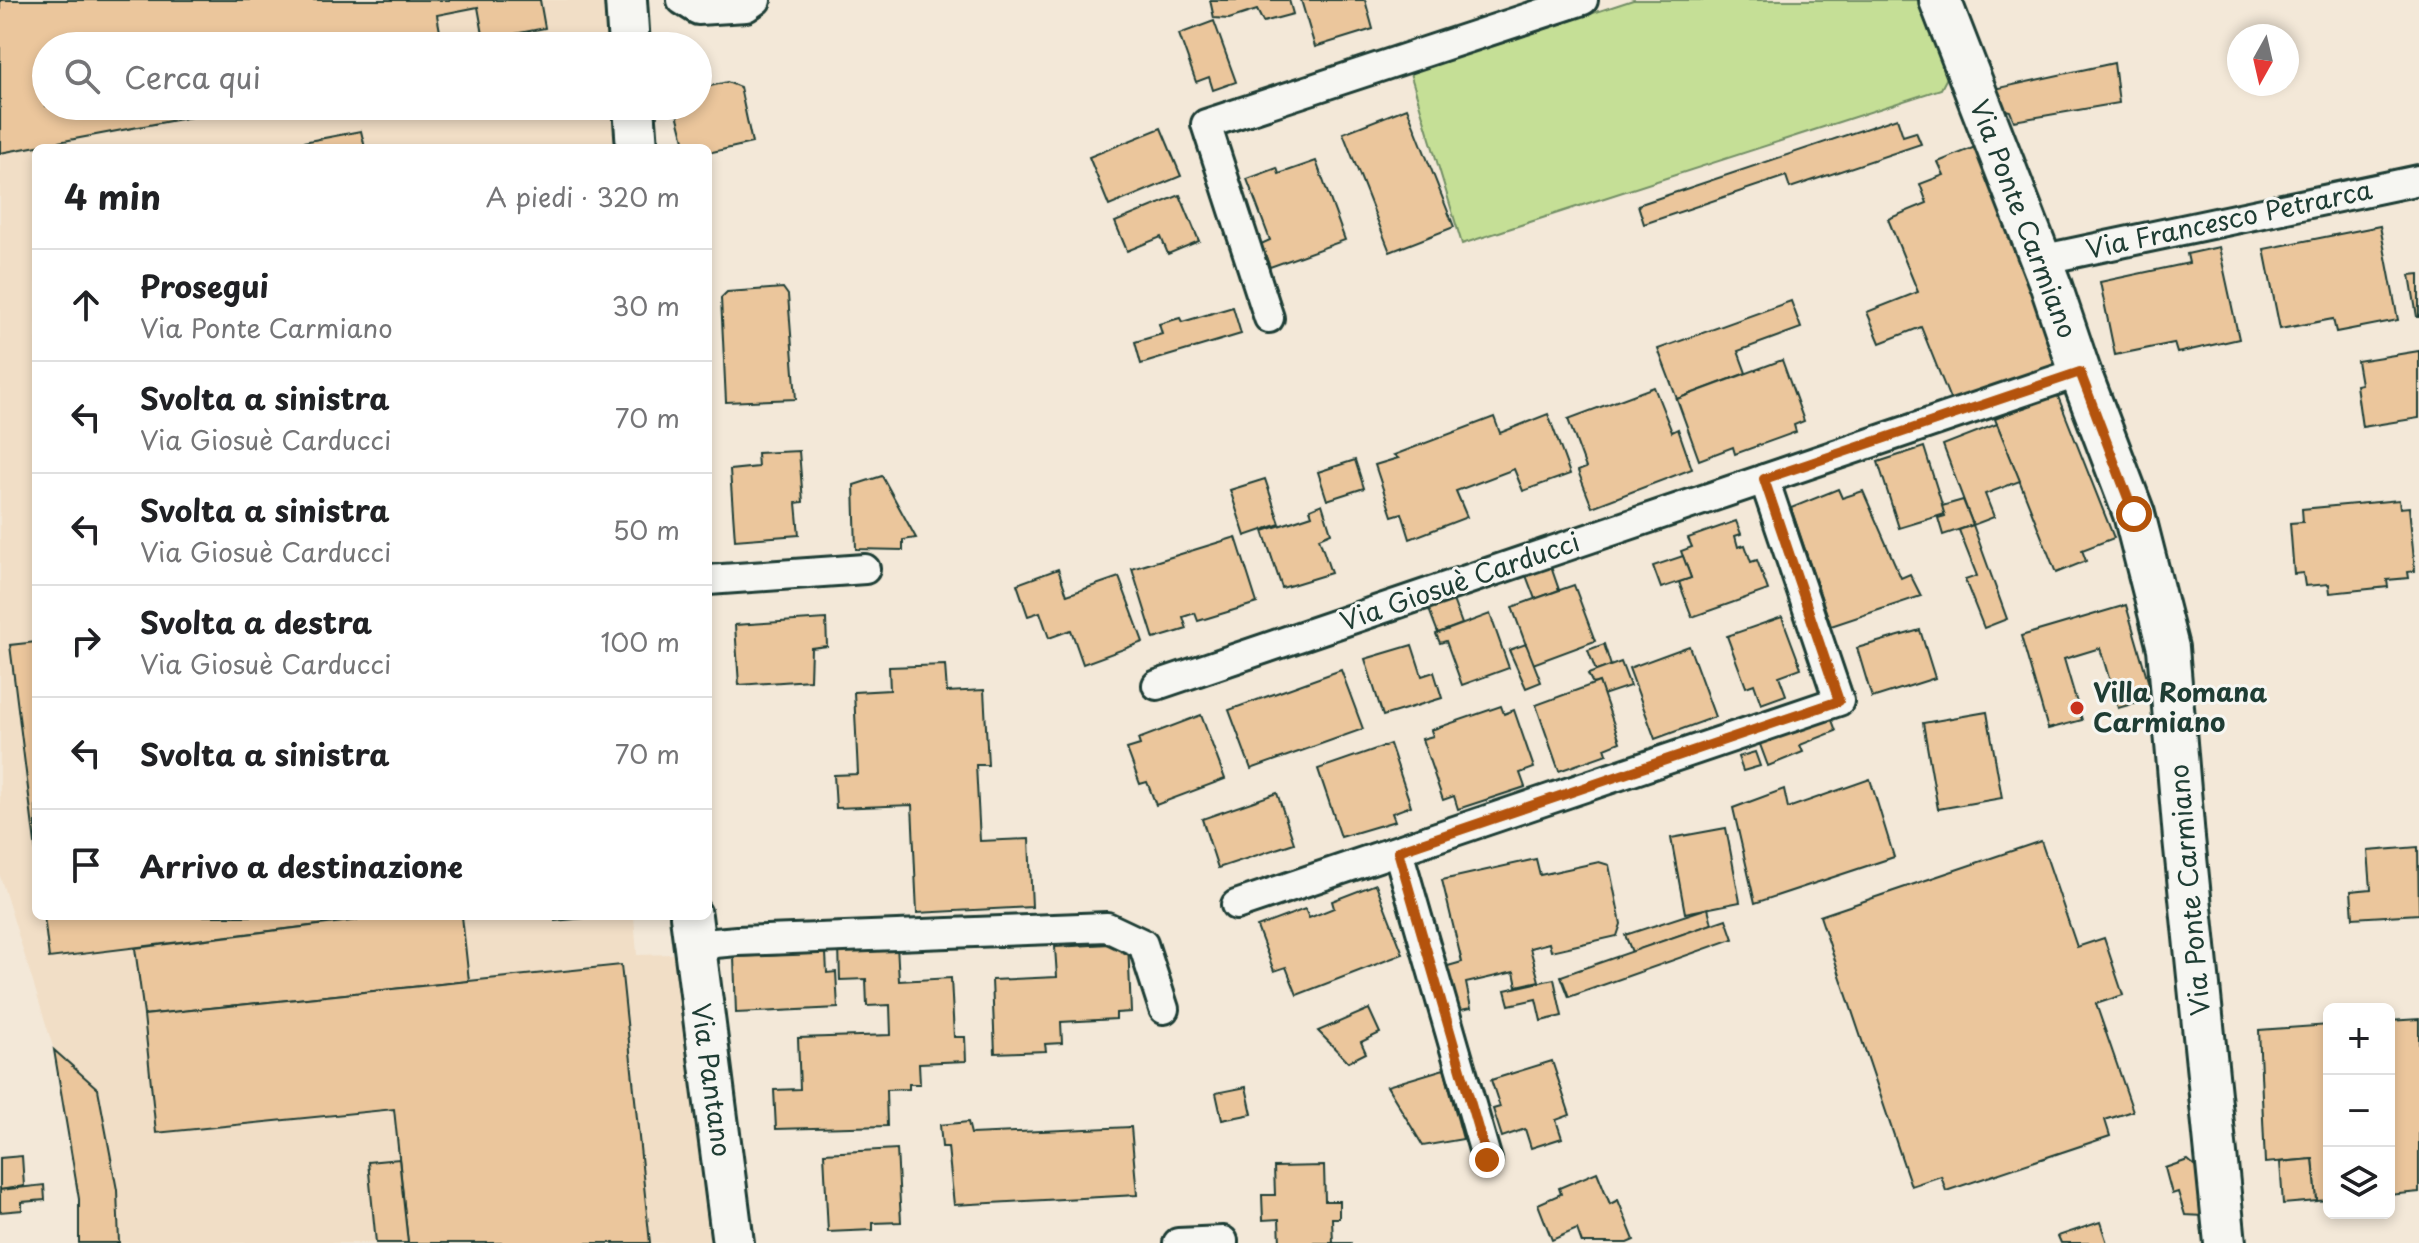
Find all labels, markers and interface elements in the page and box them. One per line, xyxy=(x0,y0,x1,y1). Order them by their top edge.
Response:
north arrow xyxy=(2227,24,2299,96)
search box xyxy=(32,32,712,120)
icon: search xyxy=(60,54,104,98)
text: Cerca qui xyxy=(124,54,261,99)
street label: Via Ponte Carmiano xyxy=(1961,94,2088,343)
street label: Via Francesco Petrarca xyxy=(2082,169,2376,268)
text: 4 min xyxy=(64,170,161,222)
text: A piedi · 320 m xyxy=(486,177,680,216)
text: Prosegui xyxy=(140,263,269,308)
icon: ahead xyxy=(64,283,108,327)
text: 30 m xyxy=(612,286,680,325)
text: Via Ponte Carmiano xyxy=(140,308,393,347)
text: Svolta a sinistra xyxy=(140,375,390,420)
icon: left xyxy=(64,395,108,439)
text: 70 m xyxy=(615,398,680,437)
text: Via Giosuè Carducci xyxy=(140,420,391,459)
text: Svolta a sinistra xyxy=(140,487,390,532)
route start xyxy=(2116,496,2152,532)
icon: left xyxy=(64,507,108,551)
text: 50 m xyxy=(613,510,680,549)
street label: Via Giosuè Carducci xyxy=(1334,521,1585,640)
text: Via Giosuè Carducci xyxy=(140,532,391,571)
text: Svolta a destra xyxy=(140,599,372,644)
icon: right xyxy=(64,619,108,663)
text: 100 m xyxy=(600,622,680,661)
text: Via Giosuè Carducci xyxy=(140,644,391,683)
place label: Villa Romana Carmiano xyxy=(2093,672,2267,741)
marker: Villa Romana Carmiano xyxy=(2068,699,2086,717)
icon: left xyxy=(64,731,108,775)
text: Svolta a sinistra xyxy=(140,731,390,776)
text: 70 m xyxy=(615,734,680,773)
street label: Via Ponte Carmiano xyxy=(2158,763,2219,1018)
icon: arrive xyxy=(64,843,108,887)
text: Arrivo a destinazione xyxy=(140,843,463,888)
street label: Via Pantano xyxy=(682,1000,743,1159)
map controls xyxy=(2323,1003,2395,1219)
button: + xyxy=(2323,1003,2395,1075)
button: − xyxy=(2323,1075,2395,1147)
route end xyxy=(1469,1142,1505,1178)
button: layers xyxy=(2323,1147,2395,1219)

